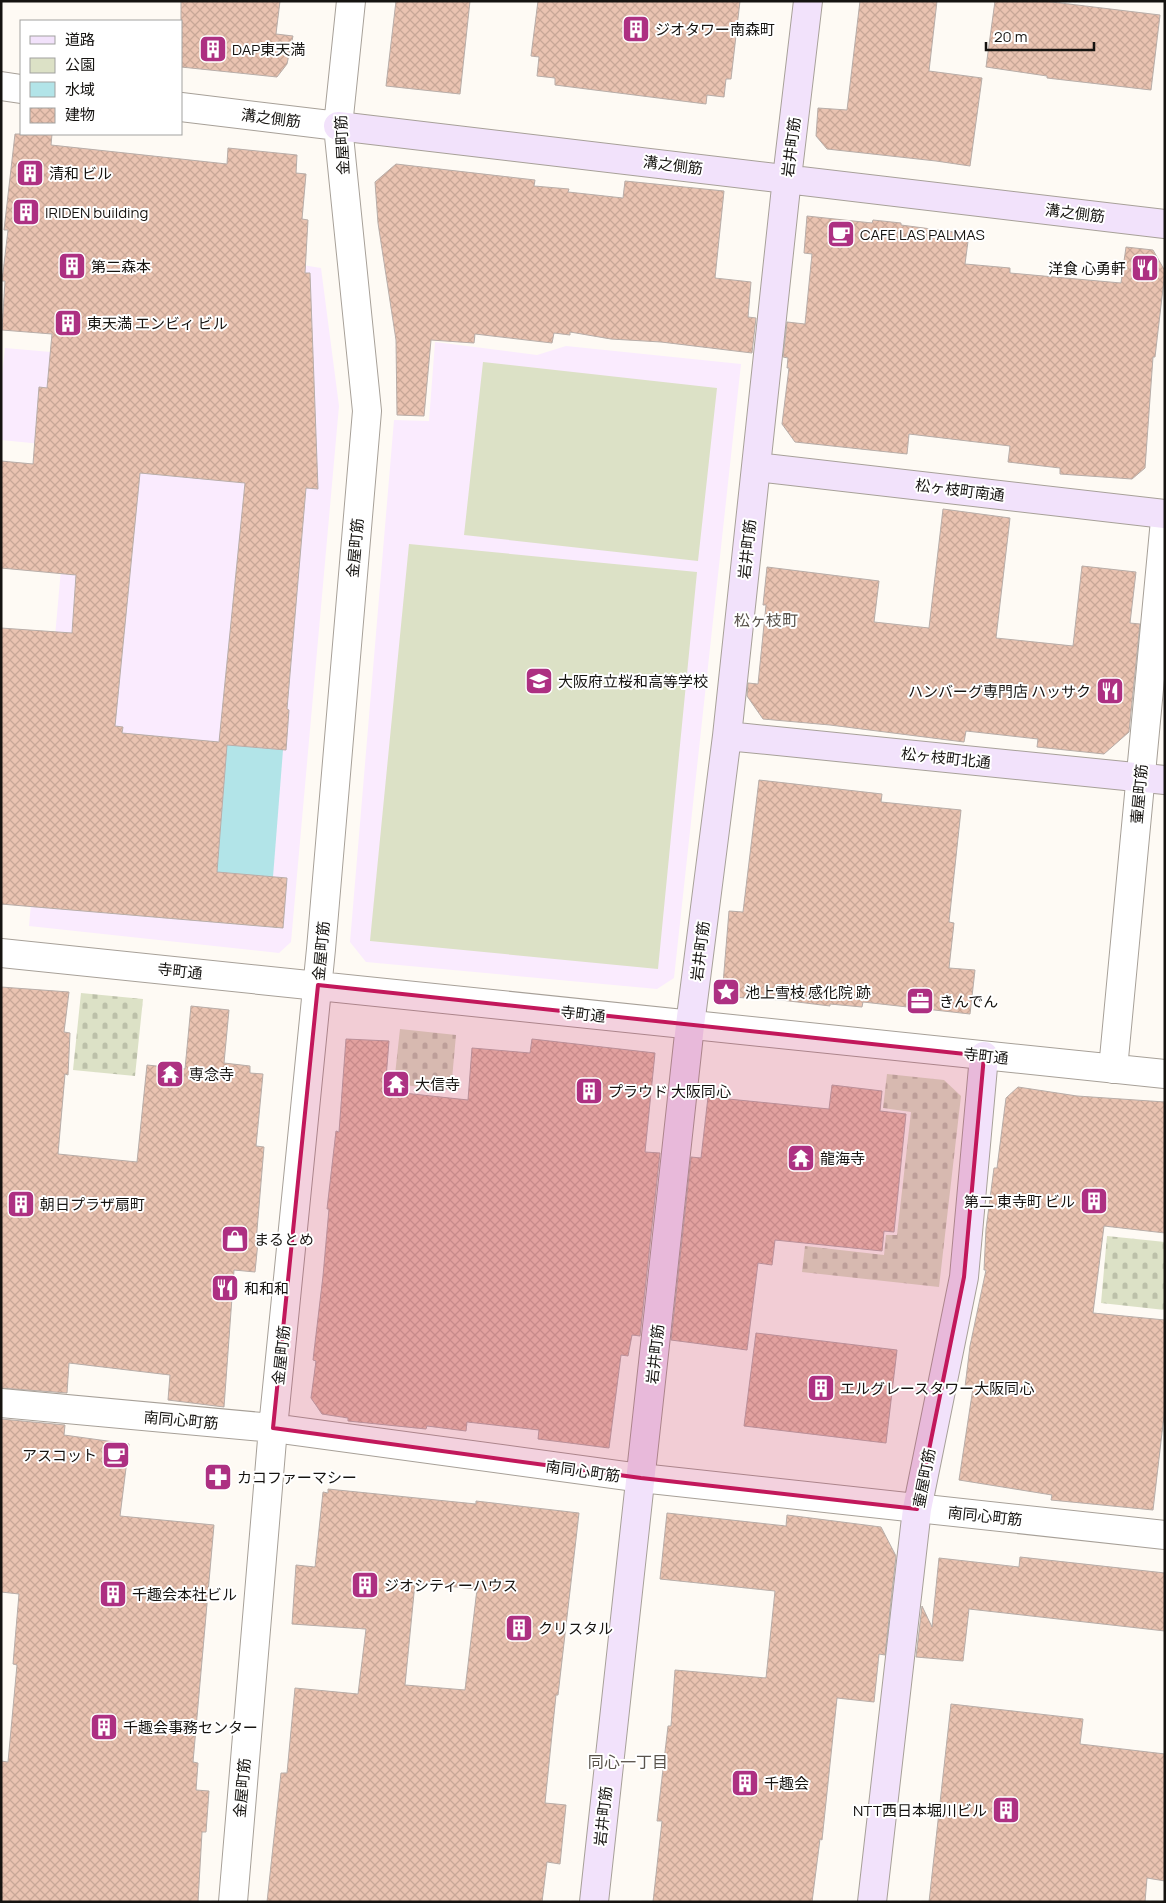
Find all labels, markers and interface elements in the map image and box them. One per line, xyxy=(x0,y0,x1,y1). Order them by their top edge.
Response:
building icon: ジオタワー南森町 xyxy=(621,14,651,44)
place label: ジオタワー南森町 xyxy=(655,19,775,40)
legend xyxy=(20,20,182,135)
scale bar xyxy=(986,20,1094,52)
text: 20 m xyxy=(994,26,1027,47)
text: 道路 xyxy=(65,29,95,50)
building icon: DAP東天満 xyxy=(198,34,228,64)
place label: DAP東天満 xyxy=(232,39,305,60)
text: 公園 xyxy=(65,54,95,75)
text: 水域 xyxy=(65,79,95,100)
text: 建物 xyxy=(65,104,95,125)
street label: 溝之側筋 xyxy=(240,104,302,132)
street label: 金屋町筋 xyxy=(330,114,354,176)
street label: 岩井町筋 xyxy=(777,116,805,178)
street label: 溝之側筋 xyxy=(642,151,704,179)
building icon: 清和 ビル xyxy=(15,158,45,188)
place label: 清和 ビル xyxy=(49,163,112,184)
building icon: IRIDEN building xyxy=(11,197,41,227)
street label: 溝之側筋 xyxy=(1044,199,1106,227)
place label: IRIDEN building xyxy=(45,202,148,223)
cafe icon: CAFE LAS PALMAS xyxy=(826,219,856,249)
place label: CAFE LAS PALMAS xyxy=(860,224,985,245)
building icon: 第二森本 xyxy=(57,251,87,281)
restaurant icon: 洋食 心勇軒 xyxy=(1130,253,1160,283)
place label: 第二森本 xyxy=(91,256,151,277)
place label: 洋食 心勇軒 xyxy=(1048,258,1126,279)
building icon: 東天満 エンビィ ビル xyxy=(53,308,83,338)
place label: 東天満 エンビィ ビル xyxy=(87,313,228,334)
street label: 松ヶ枝町南通 xyxy=(914,474,1006,506)
street label: 金屋町筋 xyxy=(342,517,368,579)
street label: 岩井町筋 xyxy=(733,518,761,580)
district label: 松ヶ枝町 xyxy=(734,609,798,631)
school or university icon: 大阪府立桜和高等学校 xyxy=(524,666,554,696)
place label: 大阪府立桜和高等学校 xyxy=(558,671,708,692)
restaurant icon: ハンバーグ専門店 ハッサク xyxy=(1095,676,1125,706)
place label: ハンバーグ専門店 ハッサク xyxy=(908,681,1091,702)
street label: 松ヶ枝町北通 xyxy=(900,743,992,773)
street label: 壷屋町筋 xyxy=(1126,763,1152,825)
street label: 金屋町筋 xyxy=(308,920,334,982)
street label: 岩井町筋 xyxy=(686,920,714,982)
street label: 寺町通 xyxy=(157,958,203,984)
place icon: 池上雪枝 感化院 跡 xyxy=(711,977,741,1007)
place label: 池上雪枝 感化院 跡 xyxy=(745,982,871,1003)
office icon: きんでん xyxy=(905,986,935,1016)
place label: きんでん xyxy=(939,991,998,1012)
street label: 寺町通 xyxy=(560,1001,606,1027)
street label: 寺町通 xyxy=(963,1043,1009,1069)
temple icon: 専念寺 xyxy=(155,1059,185,1089)
place label: 専念寺 xyxy=(189,1064,234,1085)
temple icon: 大信寺 xyxy=(381,1069,411,1099)
place label: 大信寺 xyxy=(415,1074,460,1095)
building icon: プラウド 大阪同心 xyxy=(574,1076,604,1106)
place label: プラウド 大阪同心 xyxy=(608,1081,731,1102)
temple icon: 龍海寺 xyxy=(786,1143,816,1173)
place label: 龍海寺 xyxy=(820,1148,865,1169)
building icon: 第二 東寺町 ビル xyxy=(1079,1186,1109,1216)
building icon: 朝日プラザ扇町 xyxy=(6,1189,36,1219)
place label: 第二 東寺町 ビル xyxy=(964,1191,1075,1212)
place label: 朝日プラザ扇町 xyxy=(40,1194,145,1215)
shop icon: まるとめ xyxy=(220,1224,250,1254)
place label: まるとめ xyxy=(254,1229,314,1250)
restaurant icon: 和和和 xyxy=(210,1273,240,1303)
place label: 和和和 xyxy=(244,1278,289,1299)
street label: 岩井町筋 xyxy=(641,1323,669,1385)
street label: 金屋町筋 xyxy=(267,1324,295,1386)
building icon: エルグレースタワー大阪同心 xyxy=(806,1373,836,1403)
place label: エルグレースタワー大阪同心 xyxy=(840,1378,1034,1399)
street label: 南同心町筋 xyxy=(143,1406,219,1434)
cafe icon: アスコット xyxy=(101,1440,131,1470)
place label: アスコット xyxy=(22,1445,97,1466)
street label: 壷屋町筋 xyxy=(908,1447,940,1509)
street label: 南同心町筋 xyxy=(544,1455,622,1487)
pharmacy icon: カコファーマシー xyxy=(203,1462,233,1492)
place label: カコファーマシー xyxy=(237,1467,357,1488)
street label: 南同心町筋 xyxy=(947,1502,1023,1530)
building icon: ジオシティーハウス xyxy=(350,1570,380,1600)
place label: ジオシティーハウス xyxy=(384,1575,518,1596)
building icon: 千趣会本社ビル xyxy=(98,1579,128,1609)
place label: 千趣会本社ビル xyxy=(132,1584,237,1605)
building icon: クリスタル xyxy=(504,1613,534,1643)
place label: クリスタル xyxy=(538,1618,613,1639)
building icon: 千趣会事務センター xyxy=(89,1712,119,1742)
place label: 千趣会事務センター xyxy=(123,1717,258,1738)
district label: 同心一丁目 xyxy=(588,1751,668,1773)
street label: 金屋町筋 xyxy=(229,1757,255,1819)
building icon: 千趣会 xyxy=(730,1768,760,1798)
place label: 千趣会 xyxy=(764,1773,809,1794)
street label: 岩井町筋 xyxy=(589,1785,617,1847)
building icon: NTT西日本堀川ビル xyxy=(991,1795,1021,1825)
place label: NTT西日本堀川ビル xyxy=(853,1800,987,1821)

